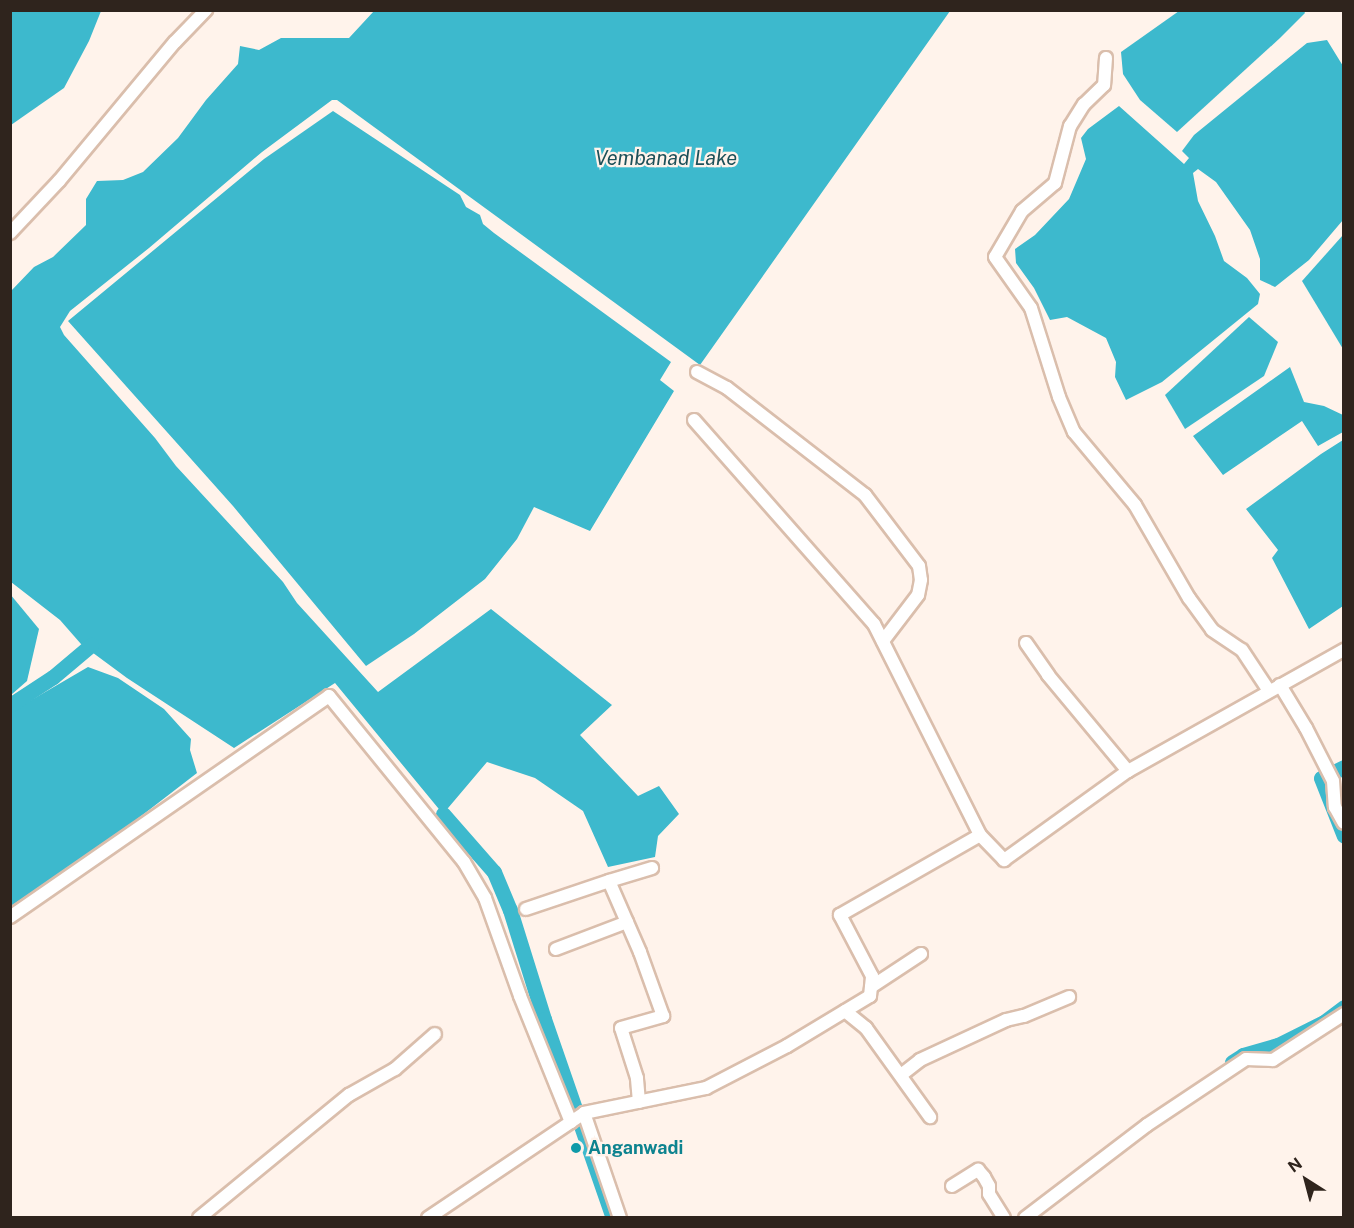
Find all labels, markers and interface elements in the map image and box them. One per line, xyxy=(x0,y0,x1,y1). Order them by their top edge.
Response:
water label: Vembanad Lake xyxy=(595,146,737,170)
place label: Anganwadi xyxy=(588,1137,683,1159)
marker: Anganwadi xyxy=(569,1141,583,1155)
north arrow xyxy=(1276,1150,1336,1210)
text: N xyxy=(1284,1154,1306,1176)

